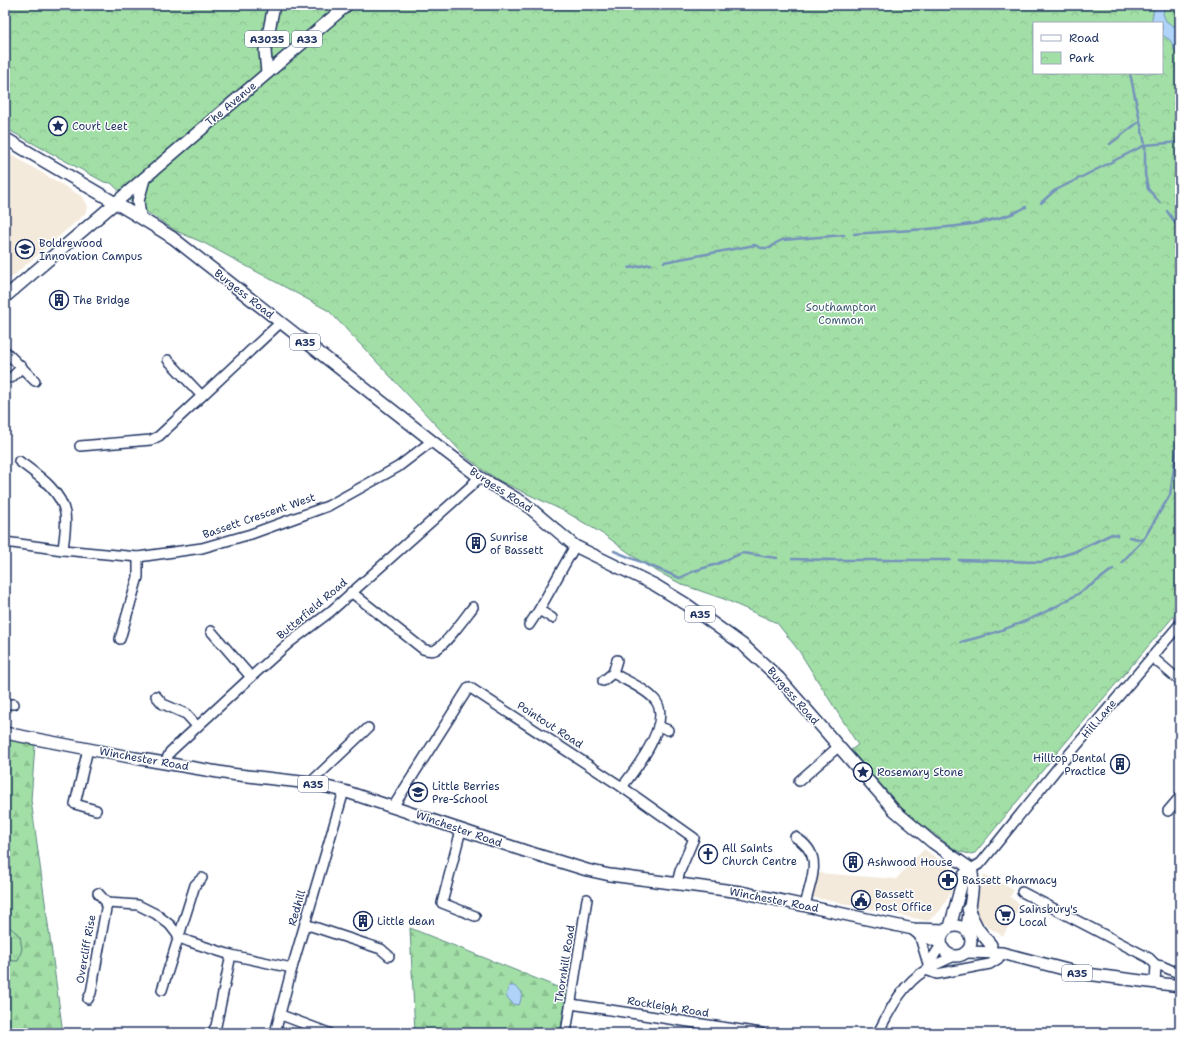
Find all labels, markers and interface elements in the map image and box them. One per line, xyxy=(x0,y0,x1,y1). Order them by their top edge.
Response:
legend xyxy=(1033,22,1163,74)
text: Road xyxy=(1069,30,1100,46)
road number: A3035 xyxy=(245,31,289,47)
road number: A33 xyxy=(292,31,322,47)
text: Park xyxy=(1069,50,1095,66)
street label: The Avenue xyxy=(202,78,260,130)
place icon: Court Leet xyxy=(47,115,69,137)
place label: Court Leet xyxy=(72,119,128,134)
place label: Boldrewood Innovation Campus xyxy=(39,236,143,264)
school or university icon: Boldrewood Innovation Campus xyxy=(14,238,36,260)
street label: Burgess Road xyxy=(211,266,277,322)
building icon: The Bridge xyxy=(48,289,70,311)
place label: The Bridge xyxy=(73,293,130,308)
park label: Southampton Common xyxy=(806,300,877,328)
road number: A35 xyxy=(290,334,320,350)
street label: Burgess Road xyxy=(467,464,535,516)
street label: Bassett Crescent West xyxy=(201,490,317,542)
place label: Sunrise of Bassett xyxy=(490,530,544,558)
building icon: Sunrise of Bassett xyxy=(465,532,487,554)
street label: Butterfield Road xyxy=(274,575,350,643)
road number: A35 xyxy=(685,606,715,622)
street label: Burgess Road xyxy=(764,664,822,728)
street label: Hill Lane xyxy=(1078,696,1120,742)
street label: Pointout Road xyxy=(514,698,586,752)
street label: Winchester Road xyxy=(98,744,190,774)
place label: Hilltop Dental Practice xyxy=(1033,751,1107,779)
building icon: Hilltop Dental Practice xyxy=(1109,753,1131,775)
place icon: Rosemary Stone xyxy=(852,761,874,783)
place label: Rosemary Stone xyxy=(877,765,963,780)
road number: A35 xyxy=(298,776,328,792)
place label: Little Berries Pre-School xyxy=(432,779,500,807)
school or university icon: Little Berries Pre-School xyxy=(407,781,429,803)
street label: Winchester Road xyxy=(414,807,504,851)
place label: All Saints Church Centre xyxy=(722,841,797,869)
church icon: All Saints Church Centre xyxy=(697,843,719,865)
building icon: Ashwood House xyxy=(842,851,864,873)
place label: Ashwood House xyxy=(867,855,953,870)
pharmacy icon: Bassett Pharmacy xyxy=(937,869,959,891)
place label: Bassett Pharmacy xyxy=(962,873,1057,888)
street label: Winchester Road xyxy=(728,884,820,916)
place label: Bassett Post Office xyxy=(875,887,932,915)
street label: Redhill xyxy=(285,888,309,928)
public building icon: Bassett Post Office xyxy=(850,889,872,911)
place label: Sainsbury's Local xyxy=(1019,902,1078,930)
supermarket icon: Sainsbury's Local xyxy=(994,904,1016,926)
building icon: Little dean xyxy=(352,910,374,932)
street label: Overcliff Rise xyxy=(73,913,99,985)
place label: Little dean xyxy=(377,914,435,929)
street label: Thornhill Road xyxy=(551,924,579,1004)
road number: A35 xyxy=(1062,965,1092,981)
street label: Rockleigh Road xyxy=(626,993,710,1021)

